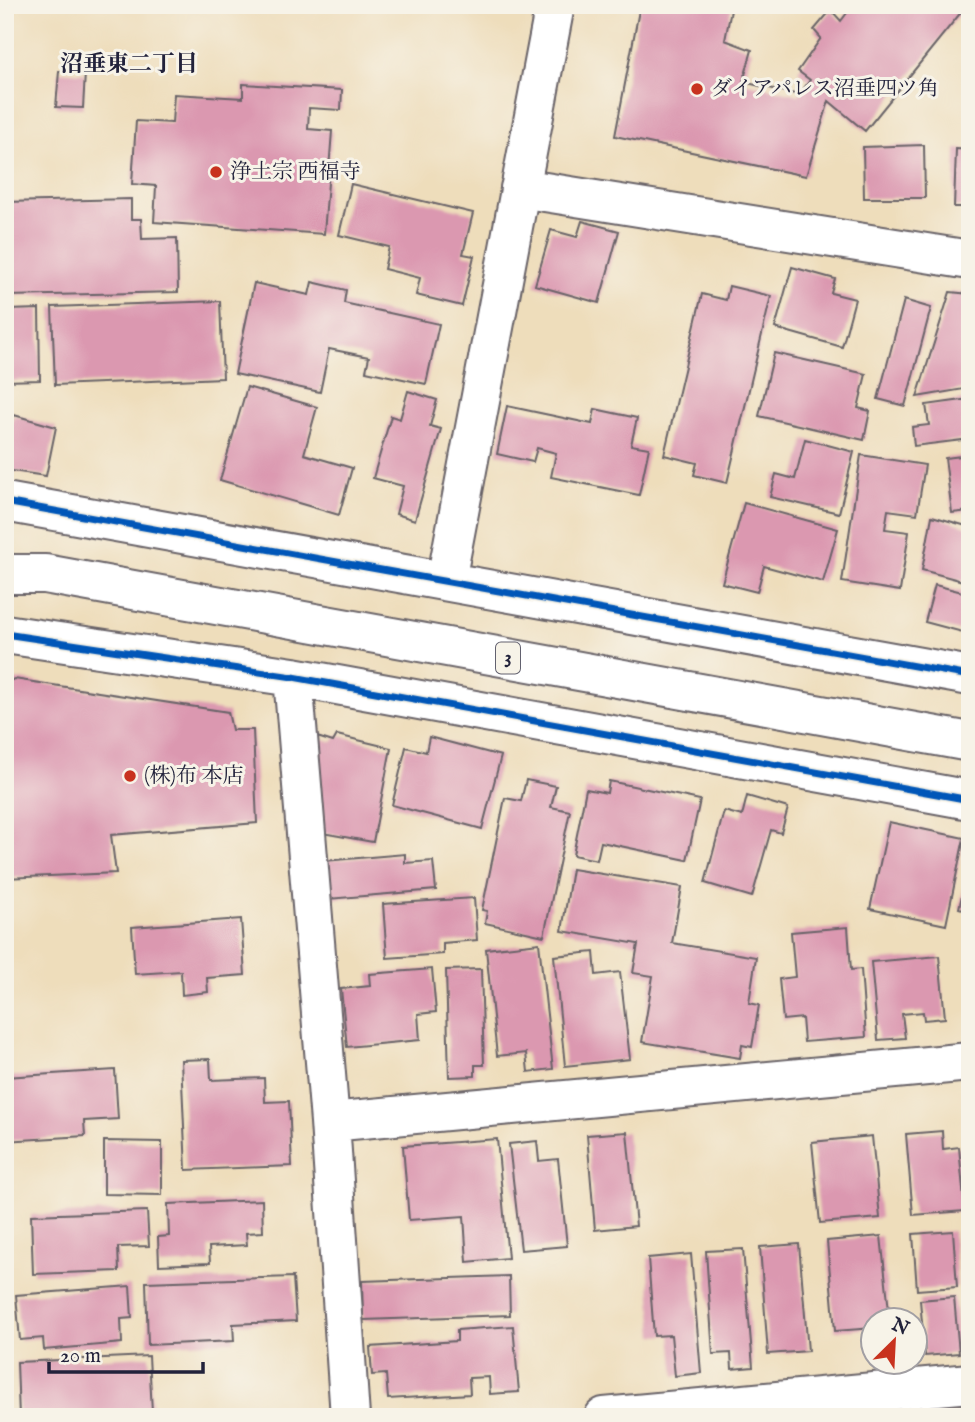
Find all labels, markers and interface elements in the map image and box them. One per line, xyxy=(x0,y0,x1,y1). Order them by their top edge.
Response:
district label: 沼垂東二丁目 xyxy=(60,50,198,79)
place label: ダイアパレス沼垂四ツ角 xyxy=(711,76,939,103)
marker: ダイアパレス沼垂四ツ角 xyxy=(689,81,705,97)
place label: 浄土宗 西福寺 xyxy=(230,159,361,186)
marker: 浄土宗 西福寺 xyxy=(208,164,224,180)
road number: 3 xyxy=(496,642,520,674)
place label: (株)布 本店 xyxy=(144,763,243,790)
marker: (株)布 本店 xyxy=(122,768,138,784)
north arrow xyxy=(860,1306,930,1376)
text: N xyxy=(887,1313,913,1342)
scale bar xyxy=(49,1331,203,1375)
text: 20 m xyxy=(60,1343,101,1370)

